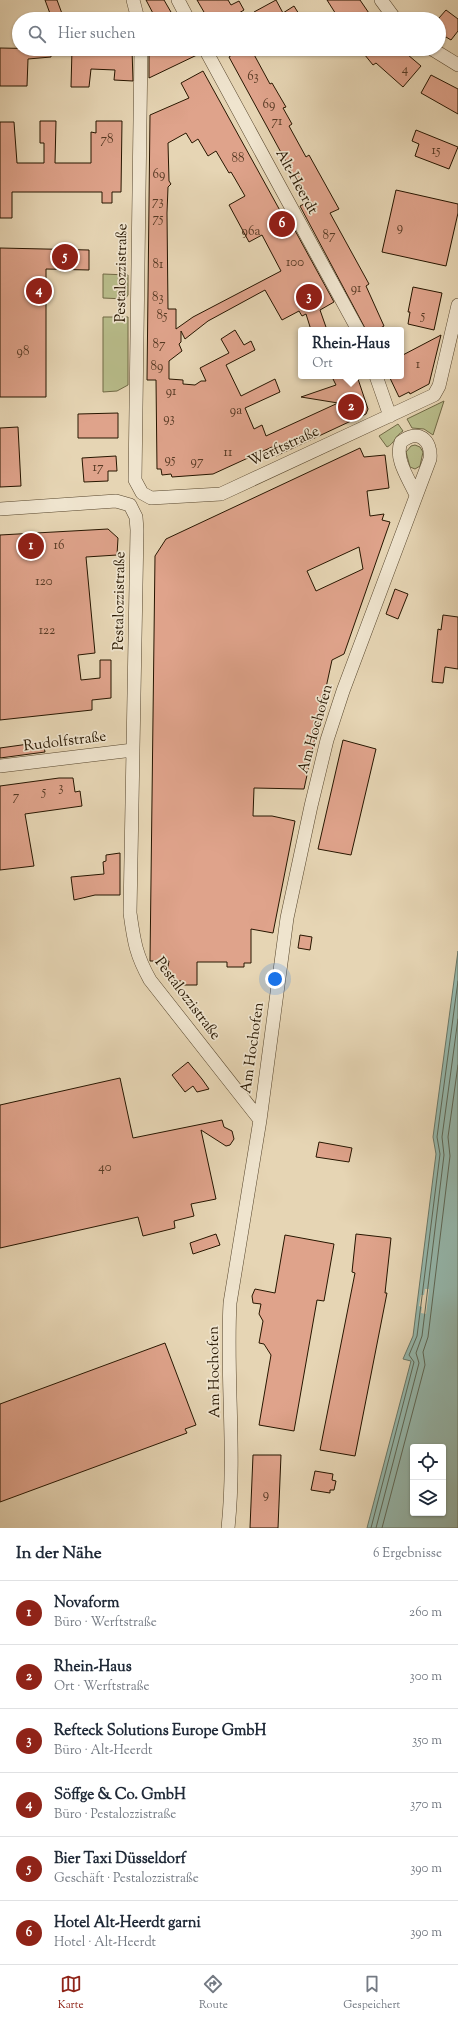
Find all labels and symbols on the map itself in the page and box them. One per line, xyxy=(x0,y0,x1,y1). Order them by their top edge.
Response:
house number: 4 xyxy=(402,61,409,79)
house number: 63 xyxy=(247,68,259,86)
house number: 69 xyxy=(263,96,275,114)
house number: 71 xyxy=(272,113,283,131)
house number: 78 xyxy=(100,131,114,149)
house number: 15 xyxy=(432,142,441,160)
street label: Alt-Heerdt xyxy=(270,146,322,218)
house number: 88 xyxy=(232,150,245,168)
house number: 69 xyxy=(153,166,165,184)
house number: 73 xyxy=(152,193,164,211)
pin: 6 xyxy=(269,209,295,239)
house number: 75 xyxy=(153,210,164,228)
house number: 9 xyxy=(397,219,403,237)
street label: Pestalozzistraße xyxy=(111,223,133,323)
house number: 96a xyxy=(242,223,260,241)
house number: 87 xyxy=(322,227,336,245)
pin: 5 xyxy=(52,242,78,272)
house number: 100 xyxy=(286,254,304,272)
house number: 81 xyxy=(153,256,164,274)
pin: 4 xyxy=(26,276,52,306)
house number: 91 xyxy=(351,280,362,298)
pin: 3 xyxy=(296,282,322,312)
house number: 83 xyxy=(152,289,164,307)
house number: 85 xyxy=(157,307,168,325)
house number: 5 xyxy=(420,307,426,325)
house number: 87 xyxy=(152,336,166,354)
house number: 98 xyxy=(17,343,29,361)
house number: 1 xyxy=(416,356,421,374)
house number: 89 xyxy=(151,358,163,376)
house number: 91 xyxy=(166,383,177,401)
pin: 2 xyxy=(338,392,364,422)
house number: 9a xyxy=(230,402,242,420)
house number: 93 xyxy=(163,410,175,428)
street label: Werftstraße xyxy=(245,421,323,473)
house number: 11 xyxy=(224,444,233,462)
house number: 95 xyxy=(165,451,176,469)
house number: 97 xyxy=(191,453,204,471)
house number: 17 xyxy=(93,459,104,477)
pin: 1 xyxy=(18,531,44,561)
house number: 16 xyxy=(54,537,64,555)
street label: Pestalozzistraße xyxy=(109,551,131,651)
house number: 120 xyxy=(35,573,53,591)
house number: 122 xyxy=(39,622,55,640)
street label: Am Hochofen xyxy=(293,682,339,776)
street label: Rudolfstraße xyxy=(22,727,108,757)
house number: 3 xyxy=(58,779,64,797)
house number: 5 xyxy=(41,783,47,801)
house number: 7 xyxy=(13,788,20,806)
street label: Pestalozzistraße xyxy=(149,953,225,1045)
your location xyxy=(265,969,285,989)
street label: Am Hochofen xyxy=(236,1001,270,1095)
house number: 40 xyxy=(98,1159,112,1177)
street label: Am Hochofen xyxy=(204,1326,226,1418)
house number: 9 xyxy=(263,1486,269,1504)

